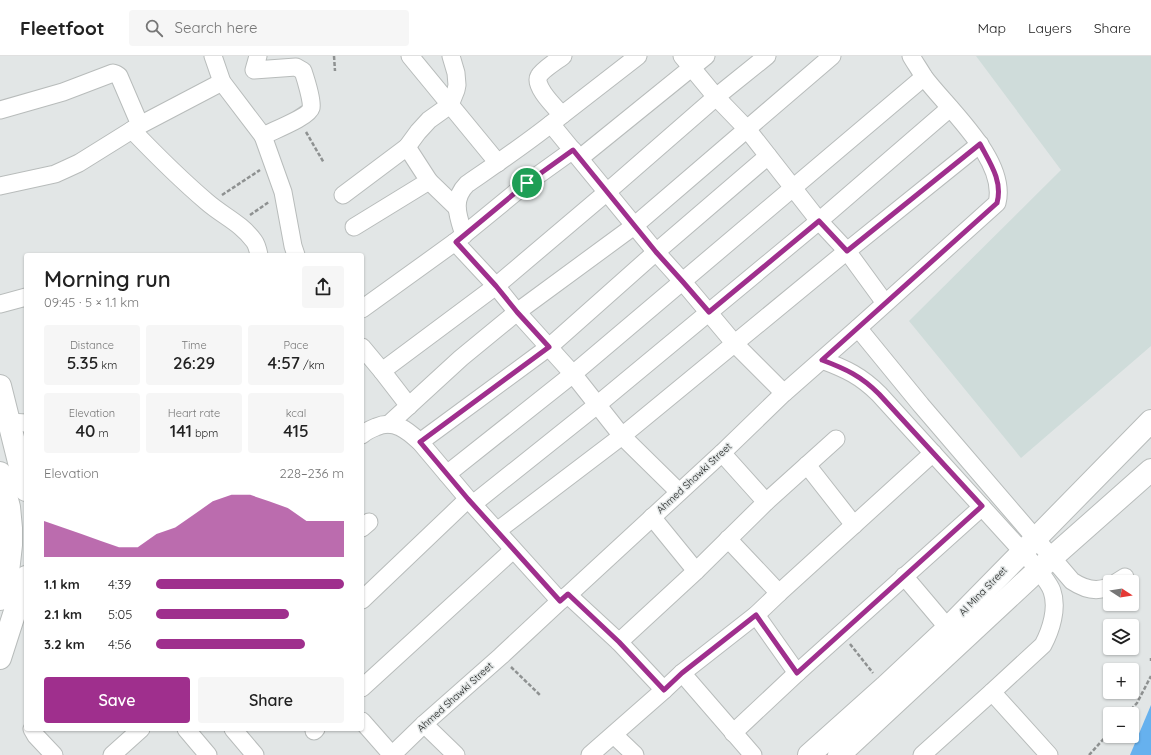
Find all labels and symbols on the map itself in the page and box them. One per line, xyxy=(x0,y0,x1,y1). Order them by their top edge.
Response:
pin xyxy=(510,166,544,200)
street label: Ahmed Shawki Street xyxy=(654,439,735,516)
street label: Al Mina Street xyxy=(956,563,1010,618)
north arrow xyxy=(1103,575,1139,611)
street label: Ahmed Shawki Street xyxy=(414,659,496,735)

